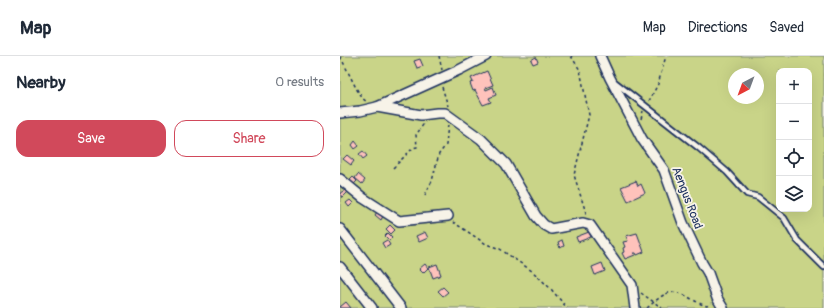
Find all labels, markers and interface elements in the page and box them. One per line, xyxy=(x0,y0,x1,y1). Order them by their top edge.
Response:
text: Map xyxy=(20,16,51,40)
text: Map xyxy=(643,19,666,36)
text: Directions xyxy=(688,19,747,36)
text: Saved xyxy=(769,19,804,36)
north arrow xyxy=(728,68,764,104)
map controls xyxy=(776,68,812,212)
button: + xyxy=(776,68,812,104)
text: Nearby xyxy=(16,72,65,93)
text: 0 results xyxy=(275,74,324,90)
button: − xyxy=(776,104,812,140)
button: Save xyxy=(16,120,166,157)
button: Share xyxy=(174,120,324,157)
button: locate xyxy=(776,140,812,176)
street label: Aengus Road xyxy=(668,165,706,231)
button: layers xyxy=(776,176,812,212)

